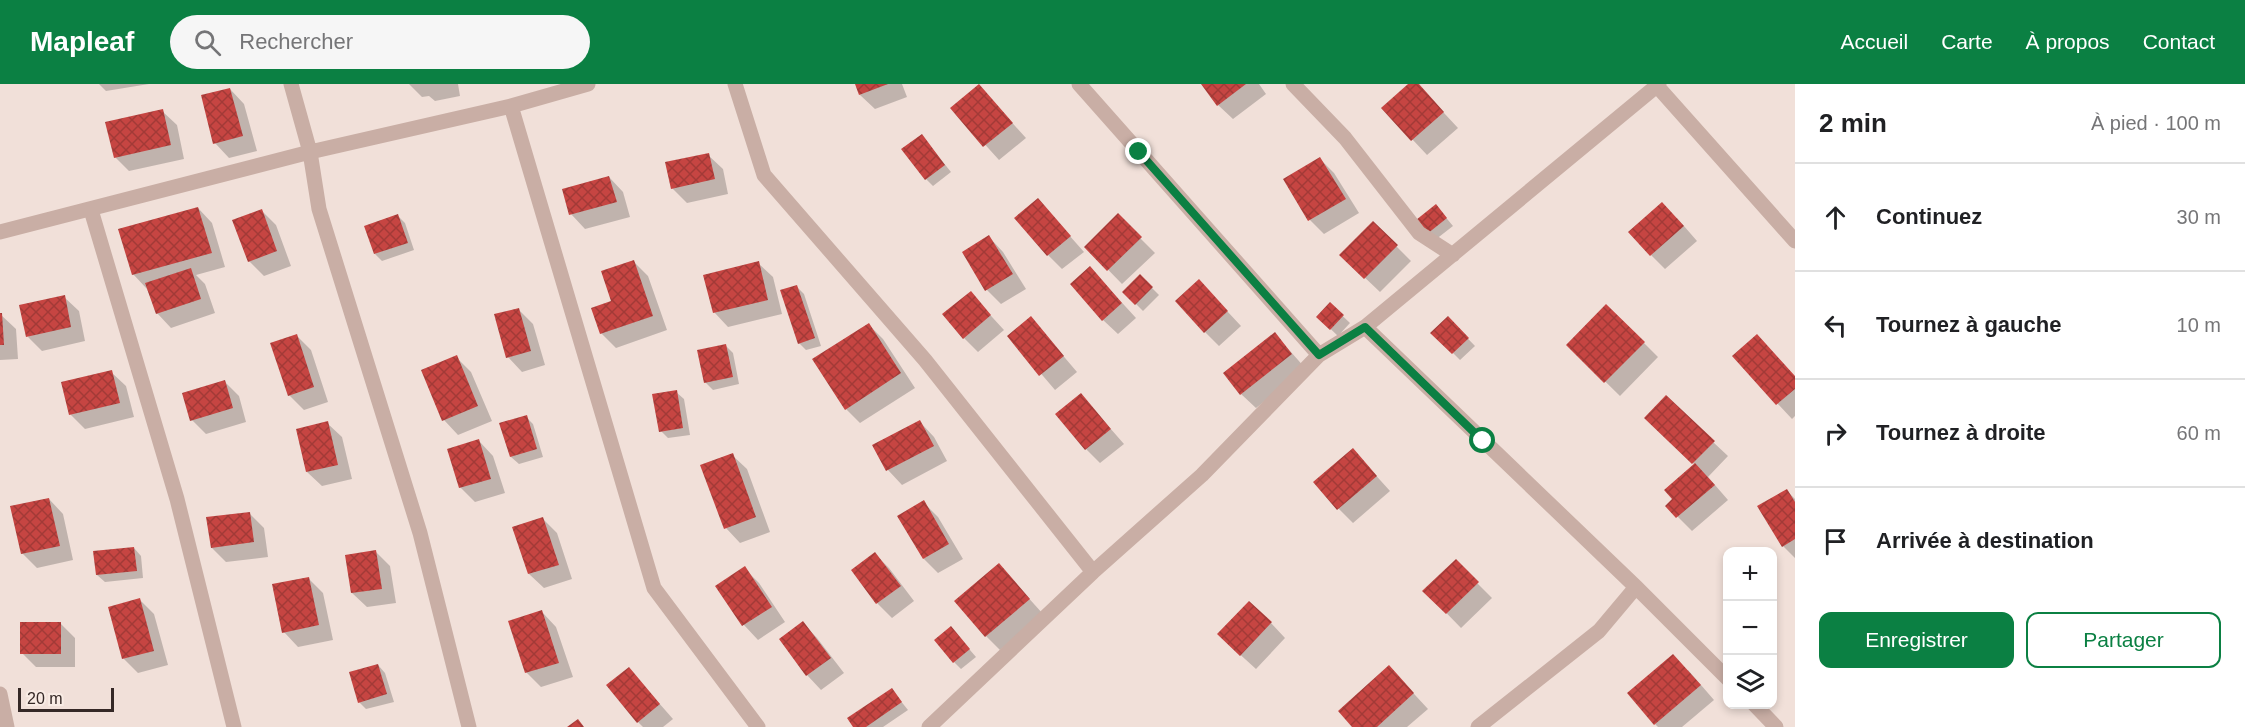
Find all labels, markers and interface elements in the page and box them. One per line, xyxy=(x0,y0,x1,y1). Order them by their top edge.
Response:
search box xyxy=(170,15,590,69)
text: Mapleaf xyxy=(30,26,134,57)
icon: search xyxy=(191,26,224,59)
text: Rechercher xyxy=(239,29,353,54)
text: Accueil xyxy=(1841,30,1908,53)
text: Carte xyxy=(1941,30,1993,53)
text: À propos xyxy=(2026,30,2110,53)
text: Contact xyxy=(2143,30,2215,53)
text: 2 min xyxy=(1819,108,1887,138)
text: À pied · 100 m xyxy=(2091,112,2221,134)
route end xyxy=(1125,138,1151,164)
icon: ahead xyxy=(1819,201,1852,234)
text: Continuez xyxy=(1876,204,1982,229)
text: 30 m xyxy=(2177,206,2221,228)
icon: left xyxy=(1819,309,1852,342)
text: Tournez à gauche xyxy=(1876,312,2061,337)
text: 10 m xyxy=(2177,314,2221,336)
icon: right xyxy=(1819,417,1852,450)
text: Tournez à droite xyxy=(1876,420,2046,445)
text: 60 m xyxy=(2177,422,2221,444)
route start xyxy=(1469,427,1495,453)
icon: arrive xyxy=(1819,525,1852,558)
text: Arrivée à destination xyxy=(1876,528,2094,553)
map controls xyxy=(1723,547,1777,709)
button: + xyxy=(1723,547,1777,601)
button: − xyxy=(1723,601,1777,655)
button: Enregistrer xyxy=(1819,612,2014,668)
button: Partager xyxy=(2026,612,2221,668)
button: layers xyxy=(1723,655,1777,709)
scale bar xyxy=(18,685,114,712)
text: 20 m xyxy=(27,690,63,707)

